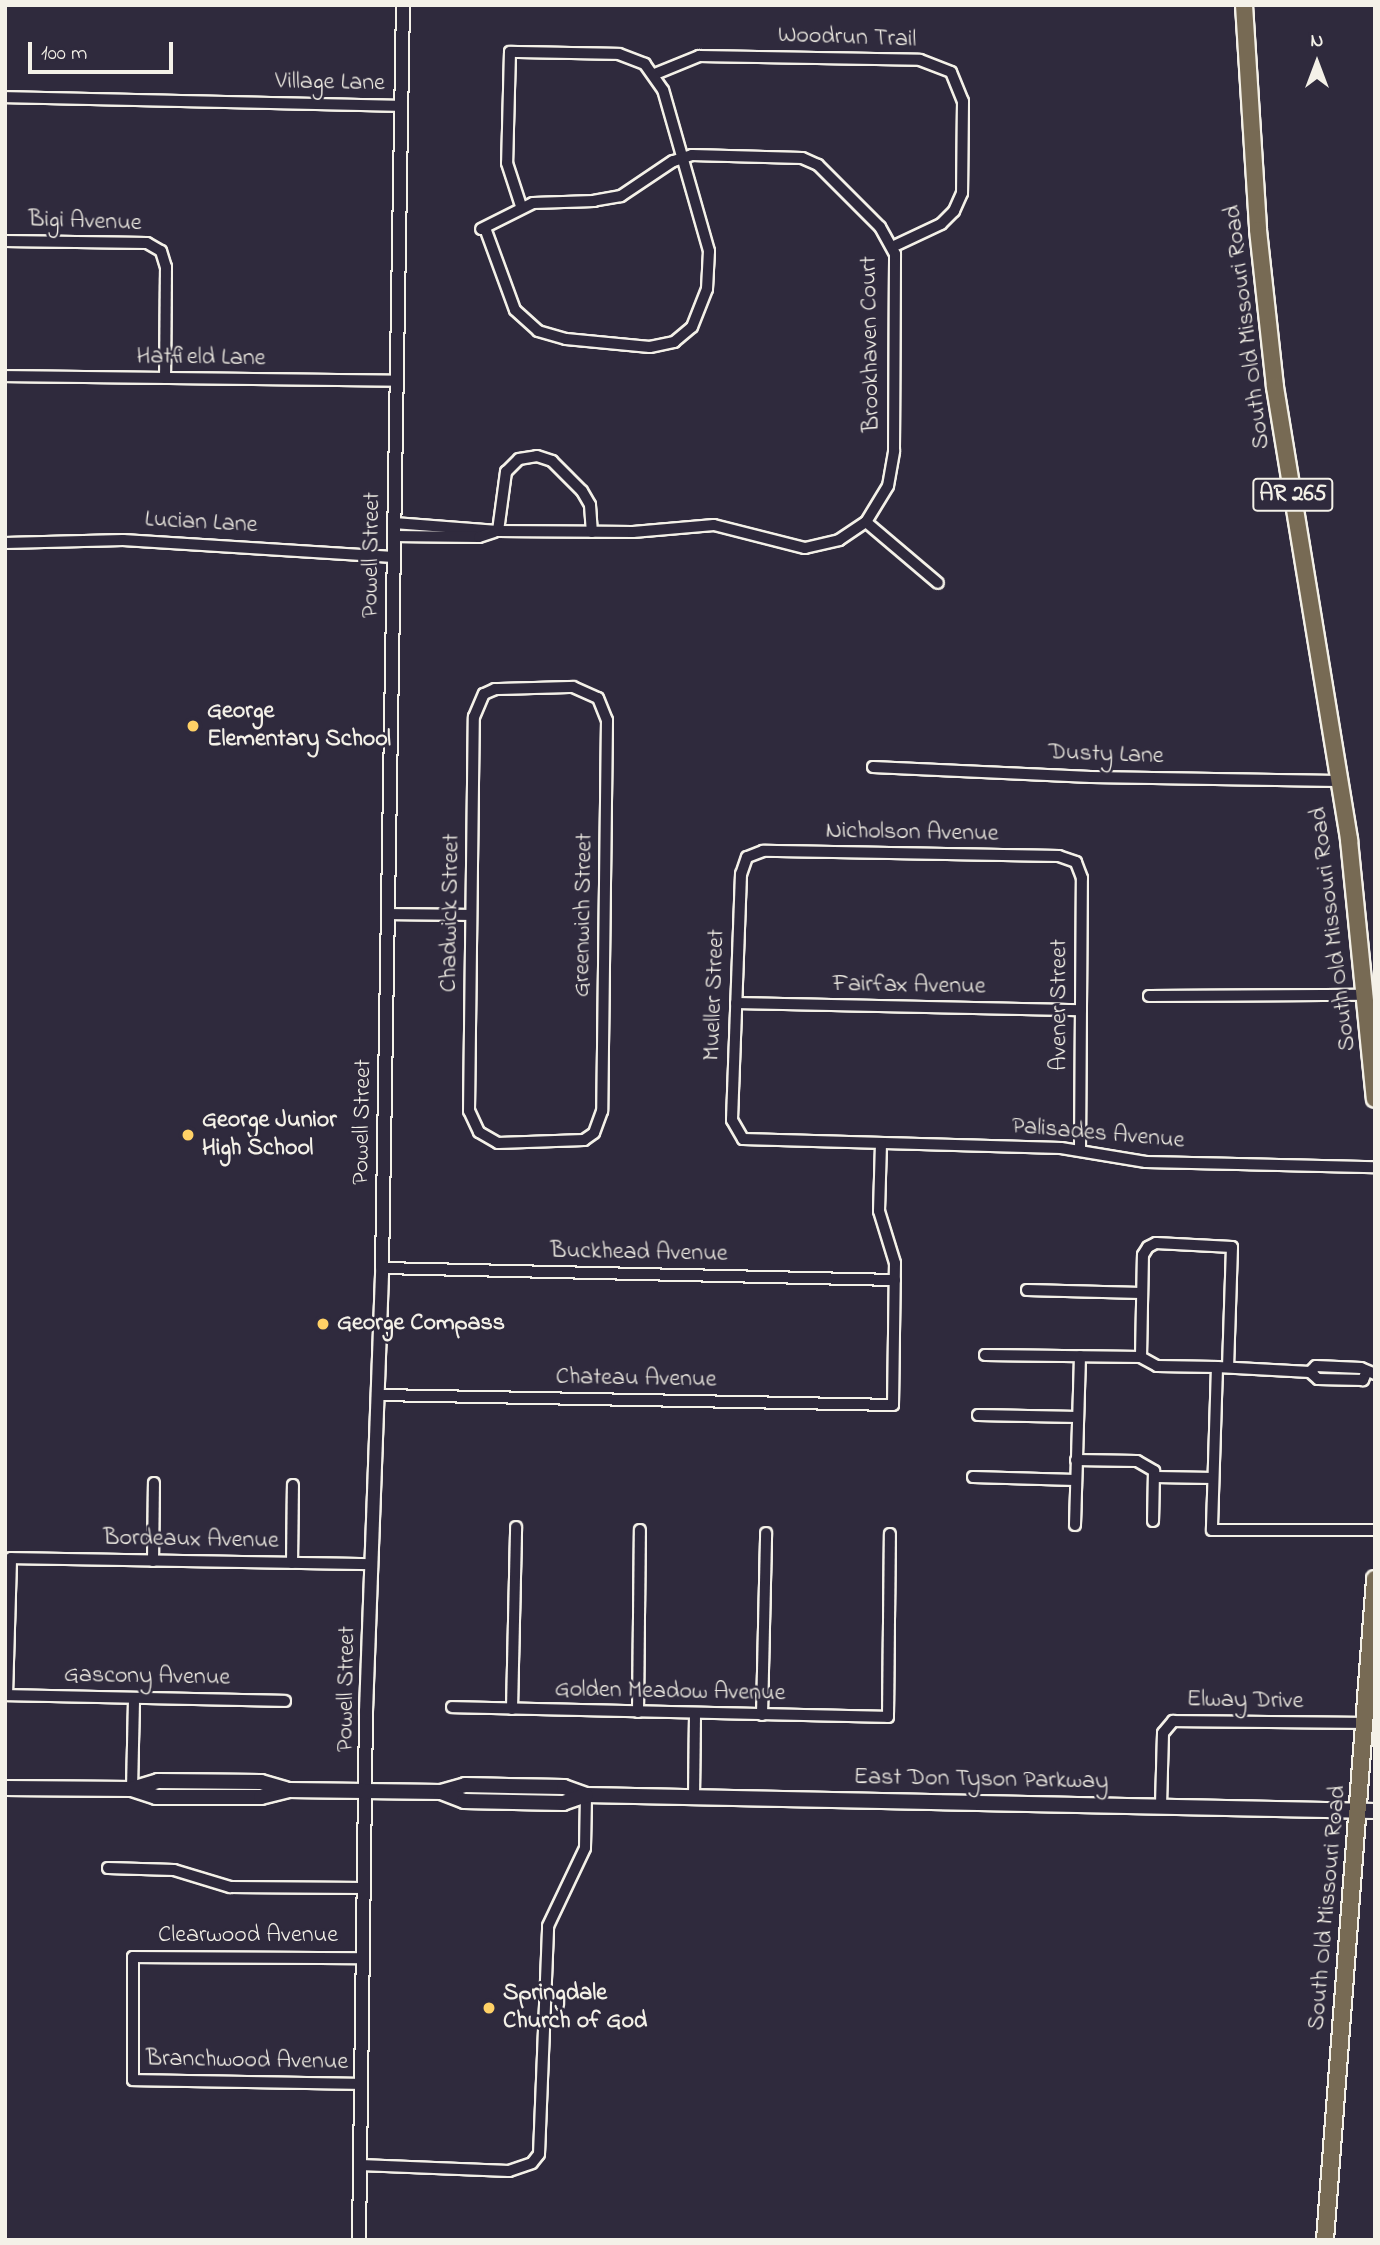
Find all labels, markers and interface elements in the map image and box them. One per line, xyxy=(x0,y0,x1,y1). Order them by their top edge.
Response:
street label: Woodrun Trail xyxy=(777,21,917,55)
scale bar xyxy=(32,28,177,72)
north arrow xyxy=(1282,28,1352,98)
text: N xyxy=(1311,28,1323,55)
text: 100 m xyxy=(41,39,87,69)
street label: Village Lane xyxy=(275,68,385,98)
street label: South Old Missouri Road xyxy=(1219,203,1277,451)
street label: Bigi Avenue xyxy=(28,206,142,238)
street label: Brookhaven Court xyxy=(855,256,887,432)
street label: Hatfield Lane xyxy=(136,342,266,374)
road number: AR 265 xyxy=(1251,475,1335,514)
street label: Powell Street xyxy=(357,492,387,618)
street label: Lucian Lane xyxy=(144,506,258,540)
place label: George Elementary School xyxy=(207,698,391,754)
marker: George Elementary School xyxy=(185,718,201,734)
street label: Dusty Lane xyxy=(1048,739,1164,771)
street label: South Old Missouri Road xyxy=(1305,805,1363,1053)
street label: Nicholson Avenue xyxy=(825,817,999,849)
street label: Chadwick Street xyxy=(435,833,467,993)
street label: Greenwich Street xyxy=(568,833,600,997)
street label: Mueller Street xyxy=(698,929,732,1061)
street label: Avener Street xyxy=(1046,939,1074,1071)
street label: Fairfax Avenue xyxy=(832,970,986,1002)
street label: Powell Street xyxy=(348,1059,378,1185)
place label: George Junior High School xyxy=(202,1107,337,1163)
street label: Palisades Avenue xyxy=(1010,1112,1186,1156)
marker: George Junior High School xyxy=(180,1127,196,1143)
street label: Buckhead Avenue xyxy=(550,1237,728,1269)
place label: George Compass xyxy=(337,1310,505,1338)
marker: George Compass xyxy=(315,1316,331,1332)
street label: Chateau Avenue xyxy=(555,1363,717,1395)
street label: Bordeaux Avenue xyxy=(103,1524,279,1556)
street label: Powell Street xyxy=(332,1626,362,1752)
street label: Gascony Avenue xyxy=(64,1661,230,1693)
street label: Golden Meadow Avenue xyxy=(554,1676,786,1708)
street label: Elway Drive xyxy=(1186,1686,1304,1716)
street label: East Don Tyson Parkway xyxy=(853,1763,1109,1797)
street label: South Old Missouri Road xyxy=(1303,1784,1353,2032)
street label: Clearwood Avenue xyxy=(158,1922,338,1950)
place label: Springdale Church of God xyxy=(503,1980,647,2036)
marker: Springdale Church of God xyxy=(481,2000,497,2016)
street label: Branchwood Avenue xyxy=(146,2045,348,2077)

